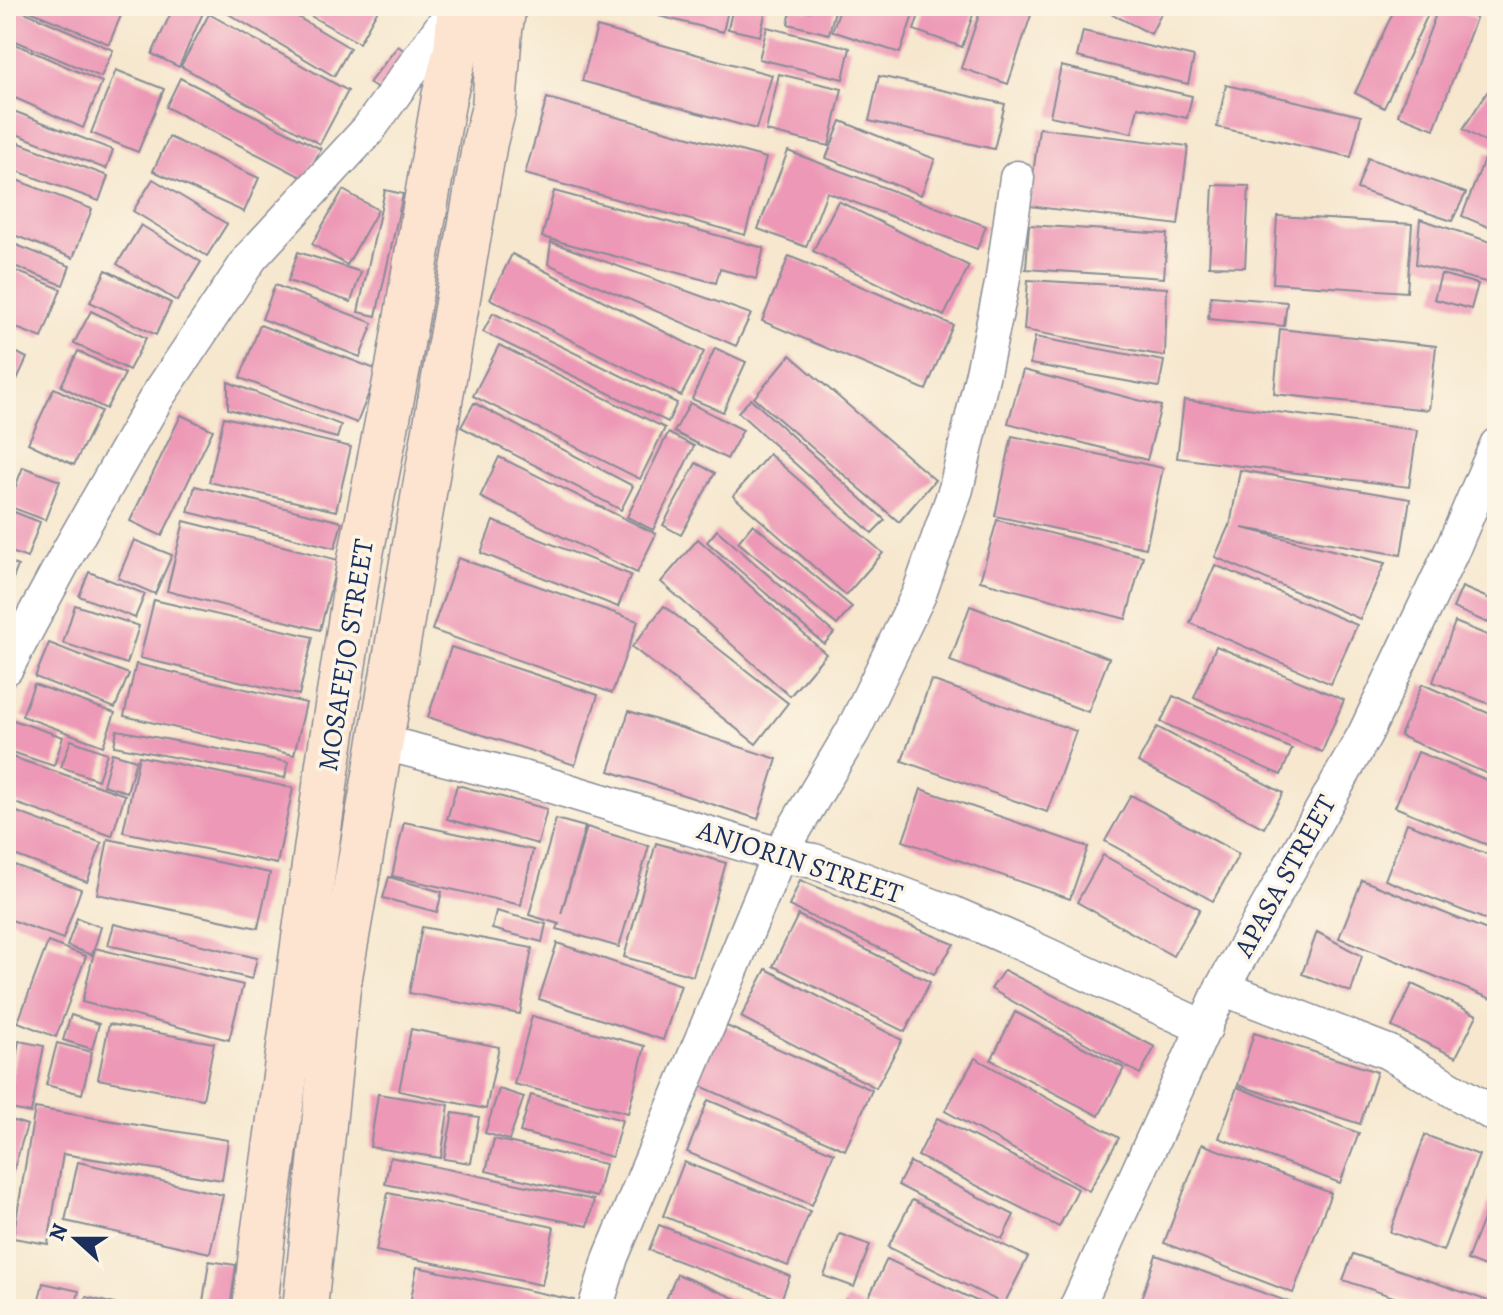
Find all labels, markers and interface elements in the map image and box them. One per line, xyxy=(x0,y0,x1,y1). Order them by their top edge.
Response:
street label: MOSAFEJO STREET xyxy=(309,536,383,774)
street label: APASA STREET xyxy=(1224,788,1345,965)
street label: ANJORIN STREET xyxy=(692,811,907,913)
north arrow xyxy=(36,1199,116,1279)
text: N xyxy=(41,1219,75,1245)

